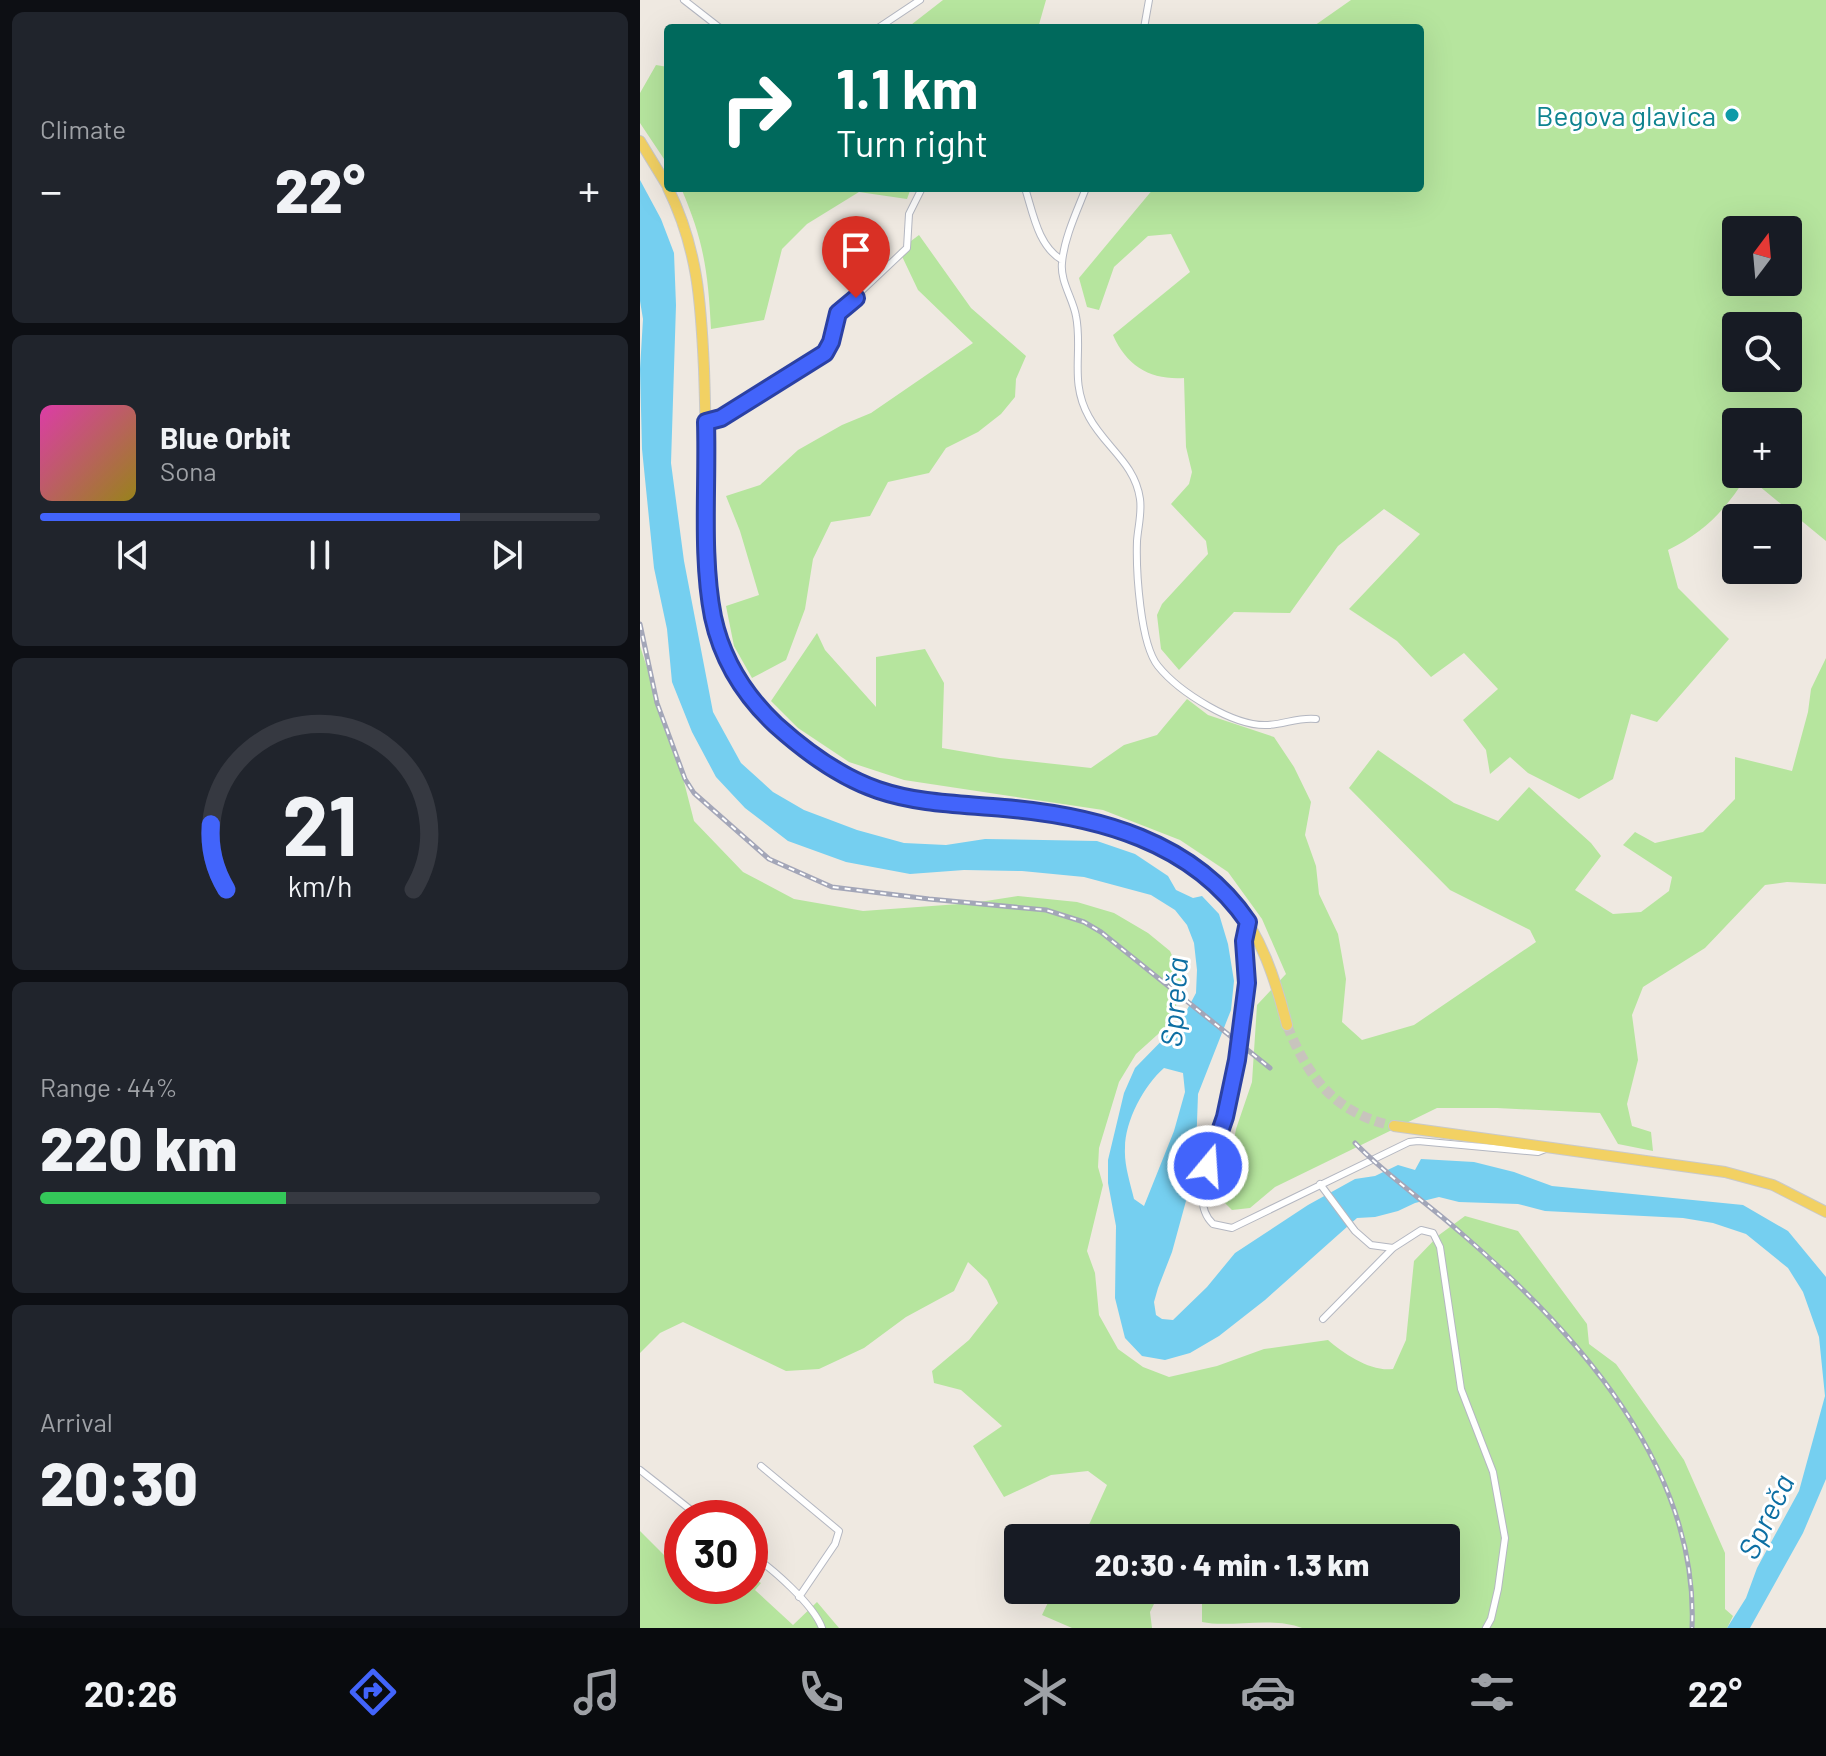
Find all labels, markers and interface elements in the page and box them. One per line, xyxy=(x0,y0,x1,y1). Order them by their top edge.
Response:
text: 1.1 km xyxy=(836,53,979,120)
icon: right xyxy=(704,56,808,160)
place label: Begova glavica xyxy=(1536,98,1716,132)
marker: Begova glavica xyxy=(1723,106,1741,124)
text: Climate xyxy=(40,113,126,144)
text: Turn right xyxy=(836,121,988,164)
text: 22° xyxy=(275,153,365,225)
text: − xyxy=(40,163,62,216)
text: + xyxy=(578,163,600,216)
pin xyxy=(822,216,890,298)
north arrow xyxy=(1722,216,1802,296)
map controls xyxy=(1722,216,1802,584)
icon: arrive xyxy=(834,228,878,272)
button: search xyxy=(1722,312,1802,392)
button: + xyxy=(1722,408,1802,488)
text: Blue Orbit xyxy=(160,419,291,455)
text: Sona xyxy=(160,455,217,486)
button: − xyxy=(1722,504,1802,584)
icon: previous xyxy=(111,533,155,577)
icon: pause xyxy=(298,533,342,577)
icon: next xyxy=(485,533,529,577)
text: 21 xyxy=(282,773,358,873)
text: km/h xyxy=(288,868,352,903)
water label: Spreča xyxy=(1152,956,1194,1048)
text: Range · 44% xyxy=(40,1071,178,1102)
text: 220 km xyxy=(40,1111,238,1183)
position arrow xyxy=(1166,1124,1250,1208)
text: Arrival xyxy=(40,1406,113,1437)
text: 20:30 xyxy=(40,1446,198,1518)
water label: Spreča xyxy=(1729,1468,1801,1564)
speed limit sign: 30 xyxy=(664,1500,768,1604)
text: 20:30 · 4 min · 1.3 km xyxy=(1095,1546,1369,1582)
icon: directions xyxy=(345,1664,401,1720)
icon: music xyxy=(569,1664,625,1720)
icon: phone xyxy=(793,1664,849,1720)
icon: climate xyxy=(1017,1664,1073,1720)
icon: car xyxy=(1240,1664,1296,1720)
icon: filters xyxy=(1464,1664,1520,1720)
text: 20:26 xyxy=(84,1671,177,1714)
text: 22° xyxy=(1688,1671,1742,1714)

